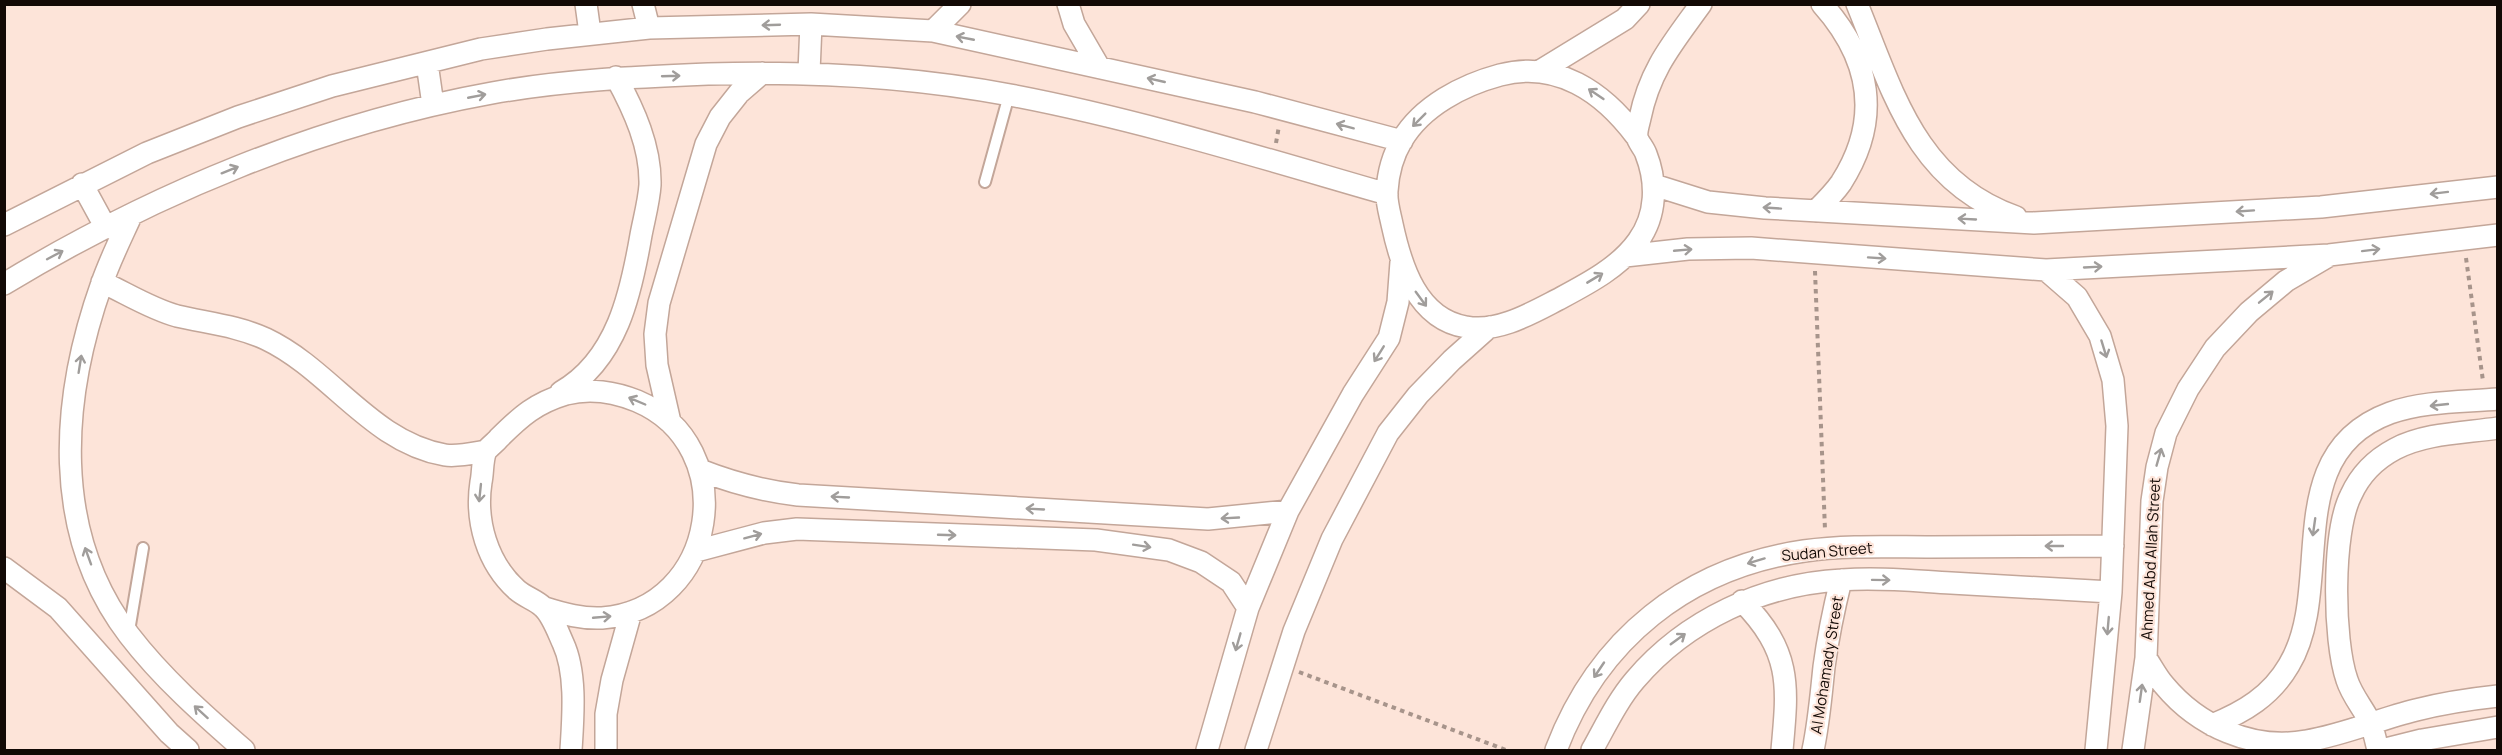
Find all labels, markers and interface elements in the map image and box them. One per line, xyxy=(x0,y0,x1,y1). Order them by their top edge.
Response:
one-way arrow xyxy=(762,19,782,31)
one-way arrow xyxy=(956,32,976,43)
one-way arrow xyxy=(660,70,680,81)
one-way arrow xyxy=(1146,74,1166,85)
one-way arrow xyxy=(1588,88,1604,100)
one-way arrow xyxy=(467,90,486,101)
one-way arrow xyxy=(1412,113,1427,127)
one-way arrow xyxy=(1336,120,1355,131)
one-way arrow xyxy=(221,164,239,175)
one-way arrow xyxy=(2430,188,2450,199)
one-way arrow xyxy=(1763,202,1782,213)
one-way arrow xyxy=(2236,206,2256,217)
one-way arrow xyxy=(1957,214,1977,225)
one-way arrow xyxy=(1672,244,1692,255)
one-way arrow xyxy=(2361,244,2381,255)
one-way arrow xyxy=(46,249,63,261)
one-way arrow xyxy=(1867,253,1887,264)
one-way arrow xyxy=(2082,262,2102,273)
one-way arrow xyxy=(1586,271,1603,283)
one-way arrow xyxy=(1415,291,1427,307)
one-way arrow xyxy=(2258,291,2274,304)
one-way arrow xyxy=(2099,339,2110,358)
one-way arrow xyxy=(1372,345,1384,362)
one-way arrow xyxy=(74,354,85,374)
one-way arrow xyxy=(629,395,647,406)
one-way arrow xyxy=(2430,400,2450,411)
one-way arrow xyxy=(2154,448,2166,467)
street label: Ahmed Abd Allah Street xyxy=(2136,477,2165,641)
one-way arrow xyxy=(474,483,485,503)
one-way arrow xyxy=(831,492,851,503)
one-way arrow xyxy=(1025,503,1045,514)
one-way arrow xyxy=(1220,513,1240,524)
one-way arrow xyxy=(2309,516,2320,536)
one-way arrow xyxy=(743,529,762,541)
one-way arrow xyxy=(937,529,957,540)
street label: Sudan Street xyxy=(1781,537,1873,566)
one-way arrow xyxy=(1131,540,1151,551)
one-way arrow xyxy=(2045,540,2065,552)
one-way arrow xyxy=(81,547,92,565)
one-way arrow xyxy=(1747,557,1766,568)
one-way arrow xyxy=(1871,574,1891,586)
street label: Al Mohamady Street xyxy=(1805,594,1848,736)
one-way arrow xyxy=(591,611,611,622)
one-way arrow xyxy=(2102,616,2113,636)
one-way arrow xyxy=(1232,632,1243,651)
one-way arrow xyxy=(1670,633,1686,645)
one-way arrow xyxy=(1593,662,1605,678)
one-way arrow xyxy=(2136,683,2147,703)
one-way arrow xyxy=(194,705,209,719)

